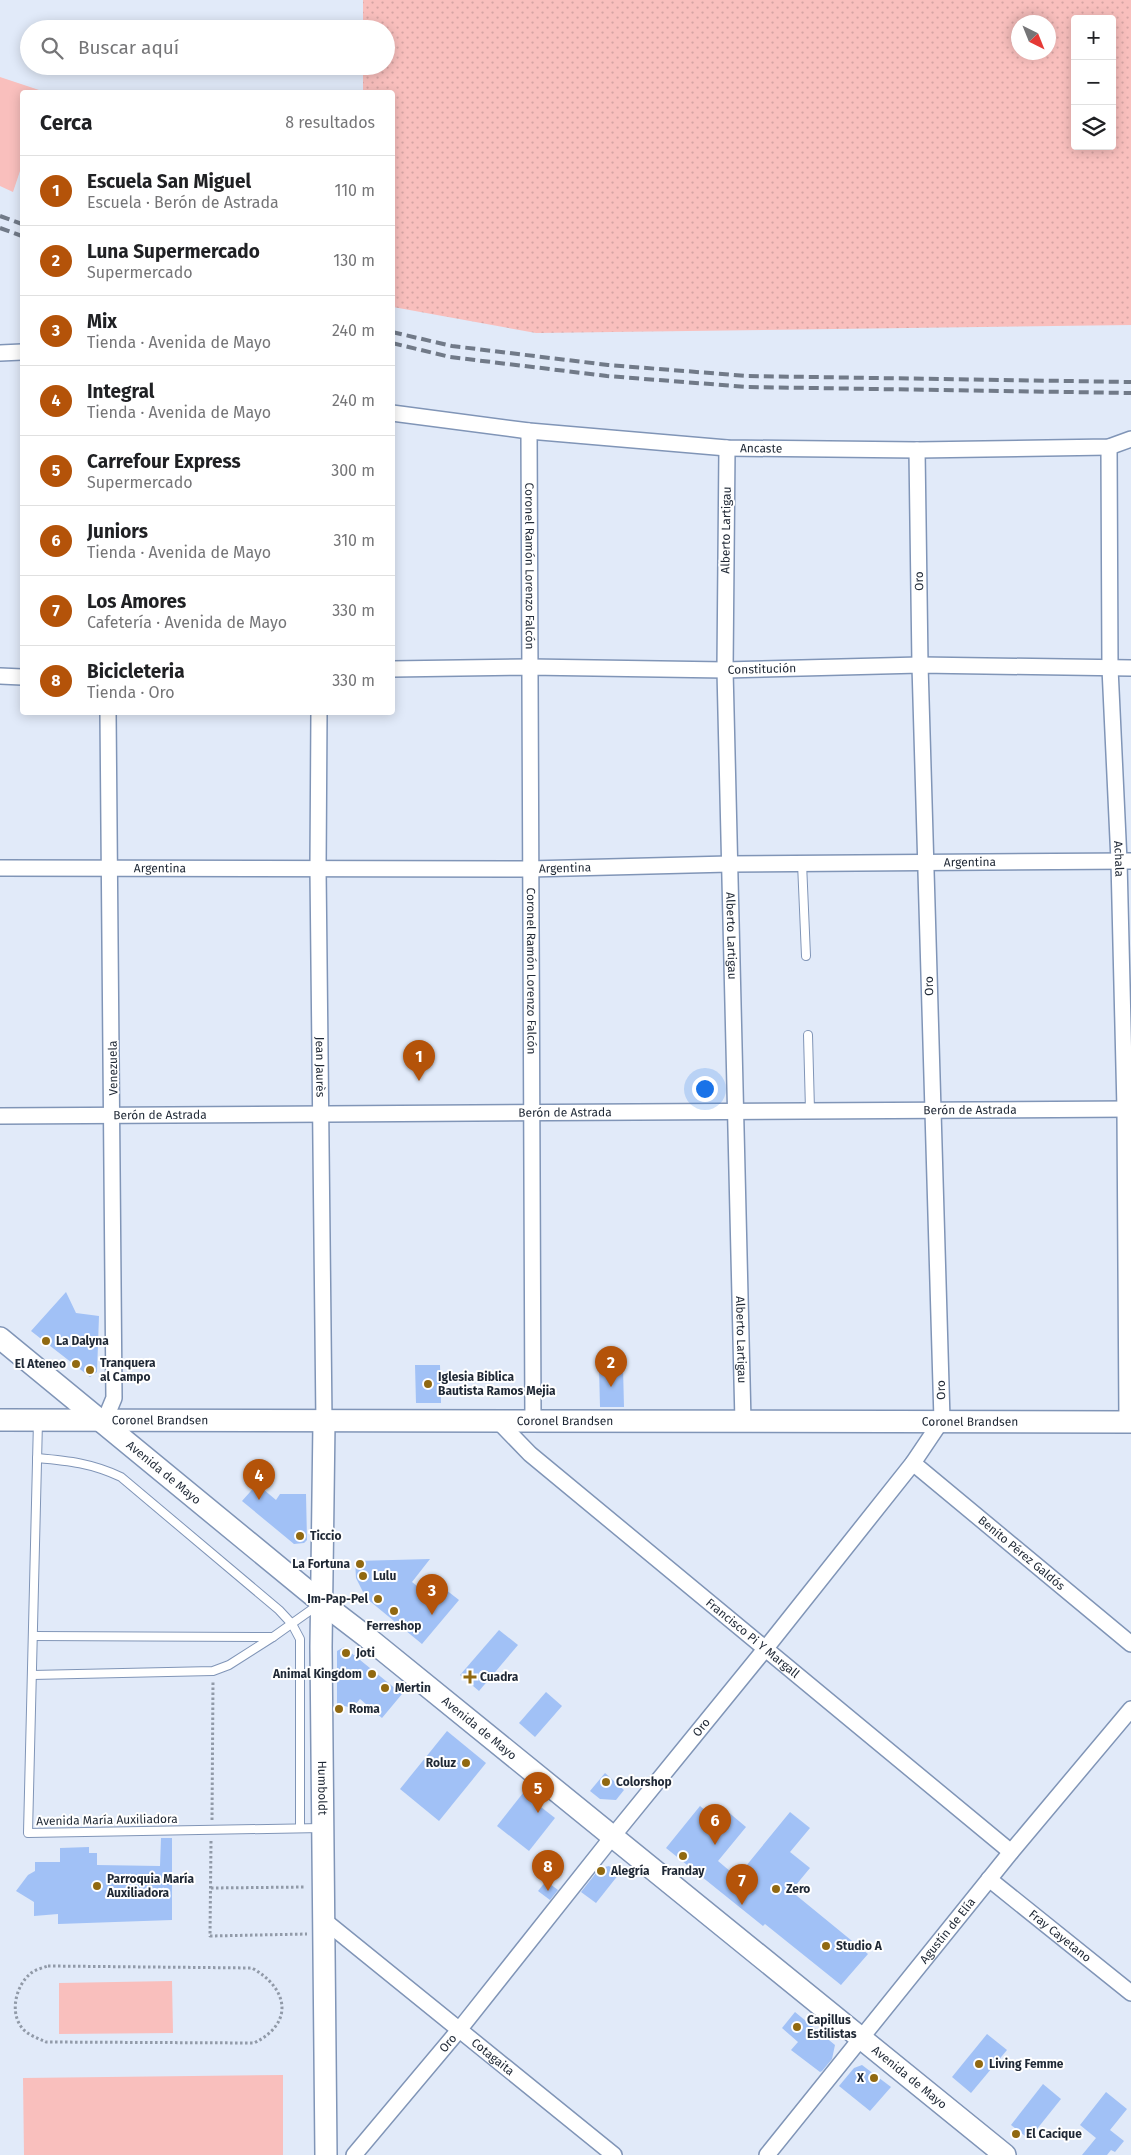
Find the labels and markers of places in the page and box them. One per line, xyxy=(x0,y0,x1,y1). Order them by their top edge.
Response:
pin: 1 xyxy=(403,1040,435,1081)
place label: La Dalyna xyxy=(56,1334,109,1348)
marker: La Dalyna xyxy=(40,1335,52,1347)
pin: 2 xyxy=(595,1346,627,1387)
place label: Tranquera al Campo xyxy=(100,1356,156,1384)
place label: El Ateneo xyxy=(15,1357,66,1371)
marker: El Ateneo xyxy=(70,1358,82,1370)
marker: Tranquera al Campo xyxy=(84,1364,96,1376)
place label: Iglesia Biblica Bautista Ramos Mejia xyxy=(438,1370,556,1398)
marker: Iglesia Biblica Bautista Ramos Mejia xyxy=(422,1378,434,1390)
pin: 4 xyxy=(243,1459,275,1500)
place label: Ticcio xyxy=(310,1529,342,1543)
marker: Ticcio xyxy=(294,1530,306,1542)
place label: La Fortuna xyxy=(292,1557,350,1571)
marker: La Fortuna xyxy=(354,1558,366,1570)
place label: Lulu xyxy=(373,1569,396,1583)
marker: Lulu xyxy=(357,1570,369,1582)
pin: 3 xyxy=(416,1574,448,1615)
place label: Im-Pap-Pel xyxy=(307,1592,368,1606)
marker: Im-Pap-Pel xyxy=(372,1593,384,1605)
marker: Ferreshop xyxy=(388,1605,400,1617)
place label: Ferreshop xyxy=(367,1619,421,1633)
place label: Joti xyxy=(355,1646,375,1660)
marker: Joti xyxy=(340,1647,352,1659)
place label: Animal Kingdom xyxy=(272,1667,362,1681)
marker: Animal Kingdom xyxy=(366,1668,378,1680)
place label: Cuadra xyxy=(480,1670,519,1684)
marker: Cuadra xyxy=(464,1671,476,1683)
place label: Mertin xyxy=(395,1681,431,1695)
marker: Mertin xyxy=(379,1682,391,1694)
place label: Roma xyxy=(349,1702,380,1716)
marker: Roma xyxy=(333,1703,345,1715)
place label: Roluz xyxy=(426,1756,456,1770)
marker: Roluz xyxy=(460,1757,472,1769)
pin: 5 xyxy=(522,1772,554,1813)
place label: Colorshop xyxy=(616,1775,672,1789)
marker: Colorshop xyxy=(600,1776,612,1788)
pin: 6 xyxy=(699,1804,731,1845)
pin: 8 xyxy=(532,1850,564,1891)
marker: Franday xyxy=(677,1850,689,1862)
place label: Alegría xyxy=(610,1864,650,1878)
place label: Franday xyxy=(661,1864,705,1878)
pin: 7 xyxy=(726,1864,758,1905)
marker: Alegría xyxy=(595,1865,607,1877)
place label: Parroquia María Auxiliadora xyxy=(106,1872,194,1900)
marker: Parroquia María Auxiliadora xyxy=(91,1880,103,1892)
place label: Zero xyxy=(786,1882,810,1896)
marker: Zero xyxy=(770,1883,782,1895)
place label: Studio A xyxy=(836,1939,883,1953)
marker: Studio A xyxy=(820,1940,832,1952)
place label: Capillus Estilistas xyxy=(807,2013,857,2041)
marker: Capillus Estilistas xyxy=(791,2021,803,2033)
place label: Living Femme xyxy=(989,2057,1064,2071)
marker: Living Femme xyxy=(973,2058,985,2070)
place label: X xyxy=(856,2071,865,2085)
marker: X xyxy=(868,2072,880,2084)
place label: El Cacique xyxy=(1026,2127,1082,2141)
marker: El Cacique xyxy=(1010,2128,1022,2140)

